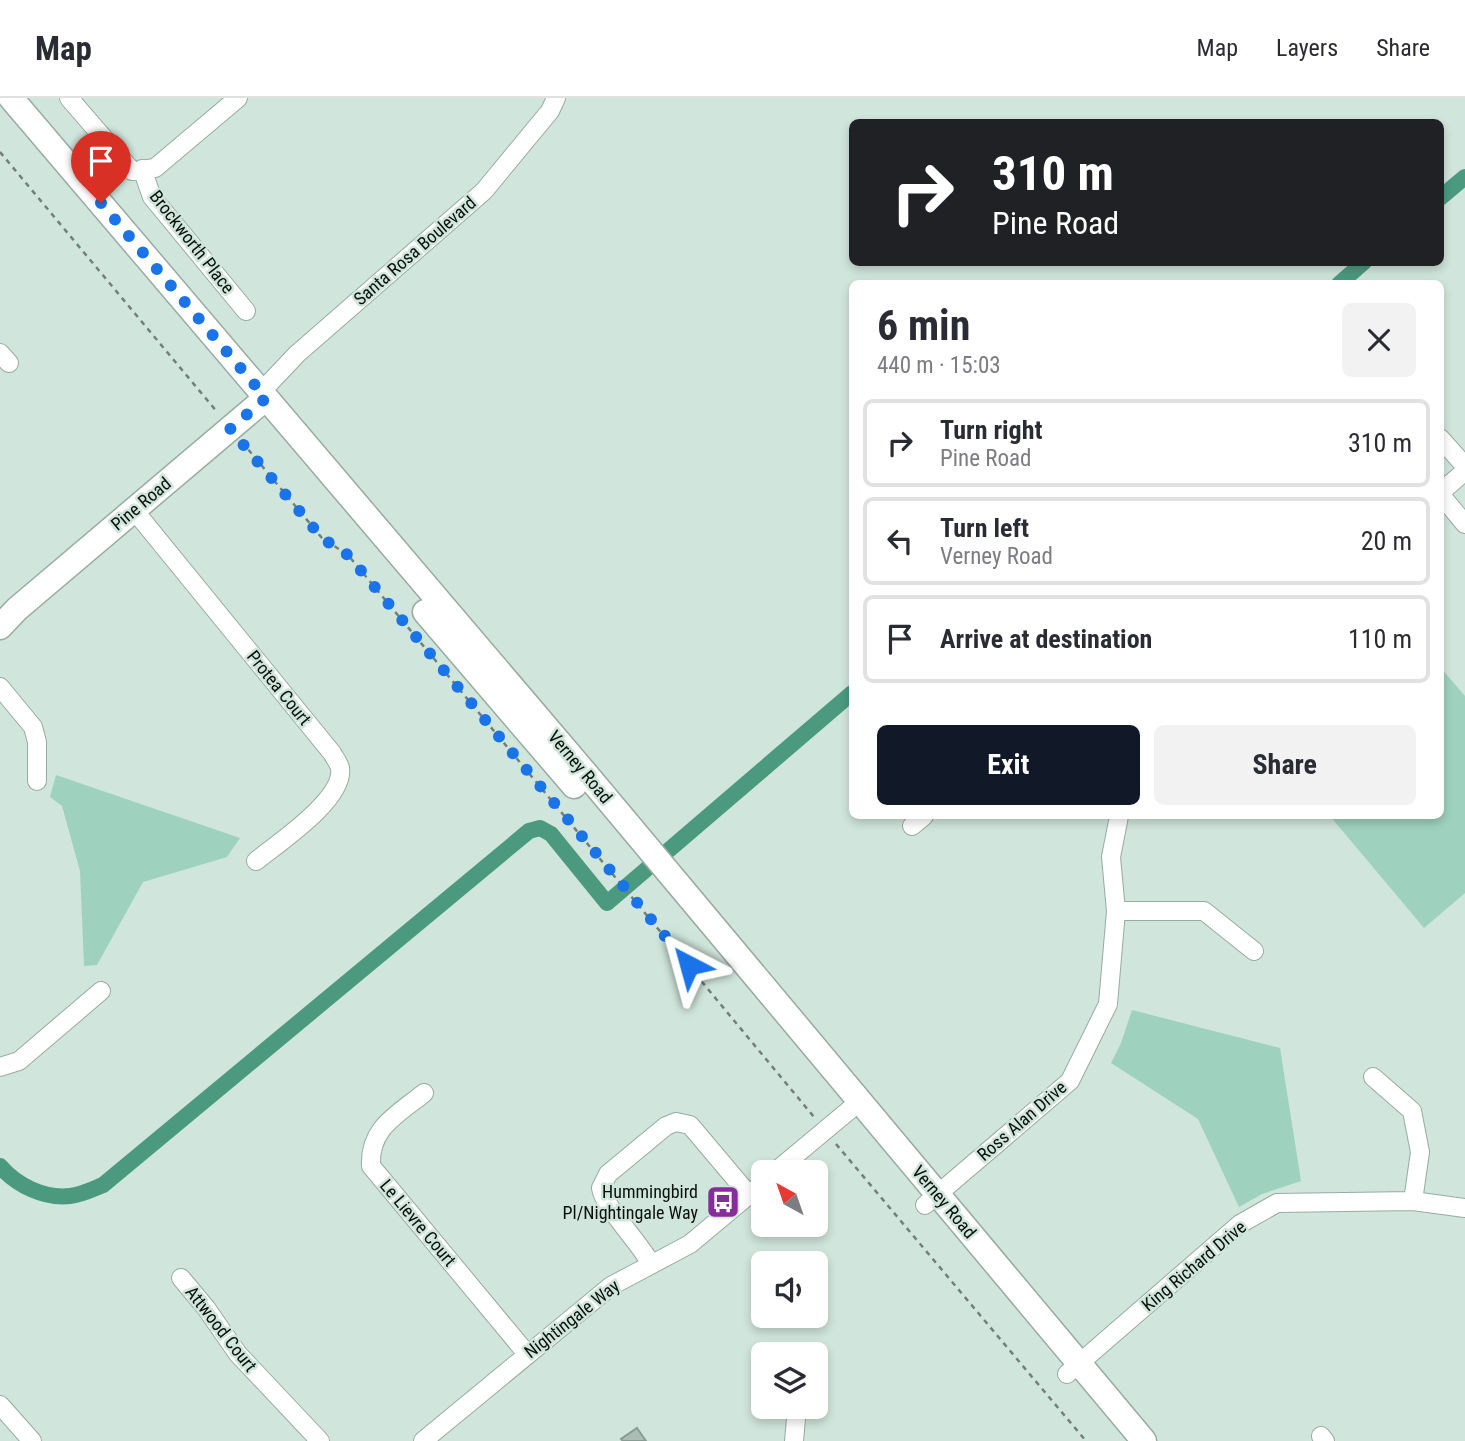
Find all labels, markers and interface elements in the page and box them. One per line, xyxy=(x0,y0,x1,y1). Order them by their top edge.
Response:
text: Map xyxy=(35,29,92,68)
text: Map xyxy=(1197,34,1238,62)
text: Layers xyxy=(1276,34,1338,62)
text: Share xyxy=(1376,34,1430,62)
pin xyxy=(71,131,131,203)
icon: arrive xyxy=(82,142,120,180)
text: 310 m xyxy=(992,145,1114,202)
icon: right xyxy=(877,147,968,238)
street label: Brockworth Place xyxy=(146,186,239,297)
street label: Santa Rosa Boulevard xyxy=(349,192,480,309)
text: Pine Road xyxy=(992,204,1119,242)
text: 6 min xyxy=(877,301,970,350)
button: close xyxy=(1342,303,1416,377)
text: 440 m · 15:03 xyxy=(877,352,1001,379)
text: Turn right xyxy=(940,415,1042,445)
icon: right xyxy=(881,424,919,462)
text: 310 m xyxy=(1348,428,1412,458)
text: Pine Road xyxy=(940,445,1031,472)
street label: Pine Road xyxy=(107,473,175,535)
text: Turn left xyxy=(940,513,1029,543)
icon: left xyxy=(881,522,919,560)
text: 20 m xyxy=(1361,526,1412,556)
text: Verney Road xyxy=(940,543,1053,570)
icon: arrive xyxy=(881,620,919,658)
text: Arrive at destination xyxy=(940,624,1152,654)
text: 110 m xyxy=(1348,624,1412,654)
street label: Protea Court xyxy=(243,646,316,729)
button: Exit xyxy=(877,725,1140,805)
button: Share xyxy=(1154,725,1416,805)
street label: Verney Road xyxy=(544,726,617,807)
position arrow xyxy=(652,928,726,1002)
street label: Ross Alan Drive xyxy=(973,1076,1070,1165)
north arrow xyxy=(751,1160,828,1237)
map controls xyxy=(751,1160,828,1419)
street label: Verney Road xyxy=(908,1161,981,1242)
street label: Le Lievre Court xyxy=(376,1175,461,1270)
place label: Hummingbird Pl/Nightingale Way xyxy=(563,1181,699,1223)
bus stop icon: Hummingbird Pl/Nightingale Way xyxy=(704,1183,742,1221)
street label: King Richard Drive xyxy=(1137,1216,1250,1315)
button: sound xyxy=(751,1251,828,1328)
street label: Nightingale Way xyxy=(520,1275,624,1362)
street label: Attwood Court xyxy=(181,1282,261,1376)
button: layers xyxy=(751,1342,828,1419)

